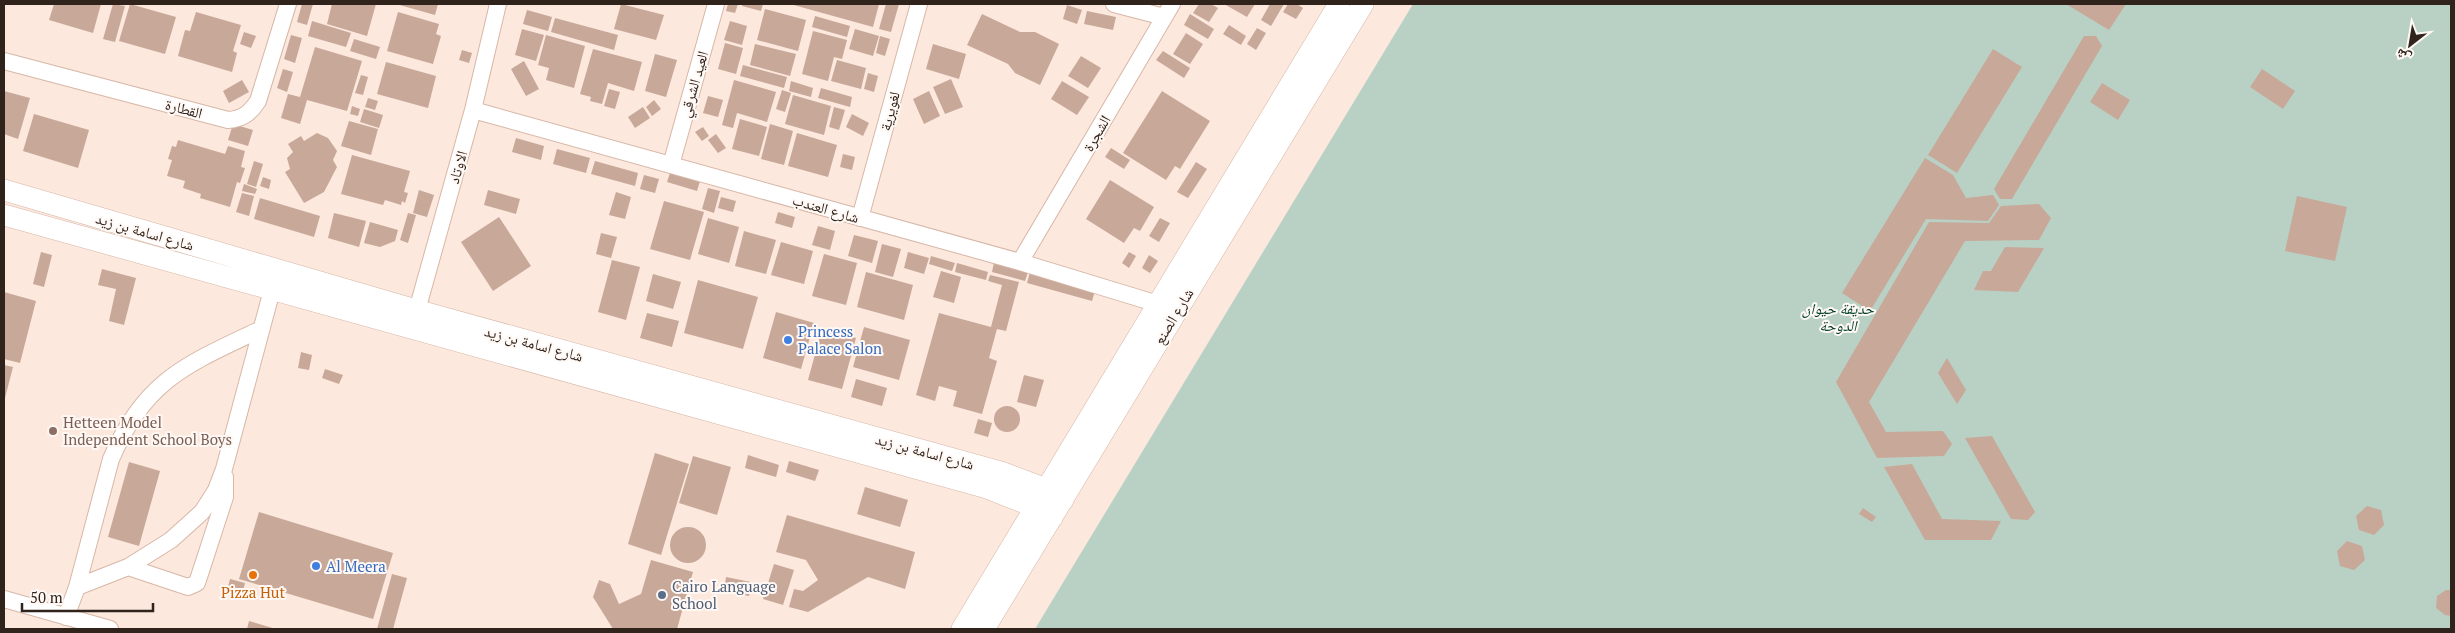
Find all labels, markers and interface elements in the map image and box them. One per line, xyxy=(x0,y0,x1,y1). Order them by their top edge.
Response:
north arrow xyxy=(2385,20,2435,70)
text: ش xyxy=(2392,45,2414,69)
street label: العيد الشرقي xyxy=(674,48,715,120)
street label: لغويرية xyxy=(874,89,904,133)
street label: القطارة xyxy=(163,93,205,123)
street label: الشجرة xyxy=(1078,111,1114,155)
street label: الاوتاد xyxy=(443,148,471,186)
street label: شارع العندب xyxy=(790,189,862,228)
street label: شارع اسامة بن زيد xyxy=(93,207,197,256)
street label: شارع الصنع xyxy=(1148,284,1198,348)
park label: حديقة حيوان الدوحة xyxy=(1802,298,1875,335)
street label: شارع اسامة بن زيد xyxy=(482,320,586,367)
place label: Princess Palace Salon xyxy=(798,321,882,358)
marker: Princess Palace Salon xyxy=(782,334,794,346)
place label: Hetteen Model Independent School Boys xyxy=(63,412,232,449)
marker: Hetteen Model Independent School Boys xyxy=(47,425,59,437)
street label: شارع اسامة بن زيد xyxy=(873,428,977,475)
place label: Al Meera xyxy=(326,556,386,576)
marker: Al Meera xyxy=(310,560,322,572)
marker: Pizza Hut xyxy=(247,569,259,581)
place label: Cairo Language School xyxy=(672,576,776,613)
scale bar xyxy=(22,580,154,612)
place label: Pizza Hut xyxy=(221,582,285,602)
text: 50 m xyxy=(30,587,63,607)
marker: Cairo Language School xyxy=(656,589,668,601)

